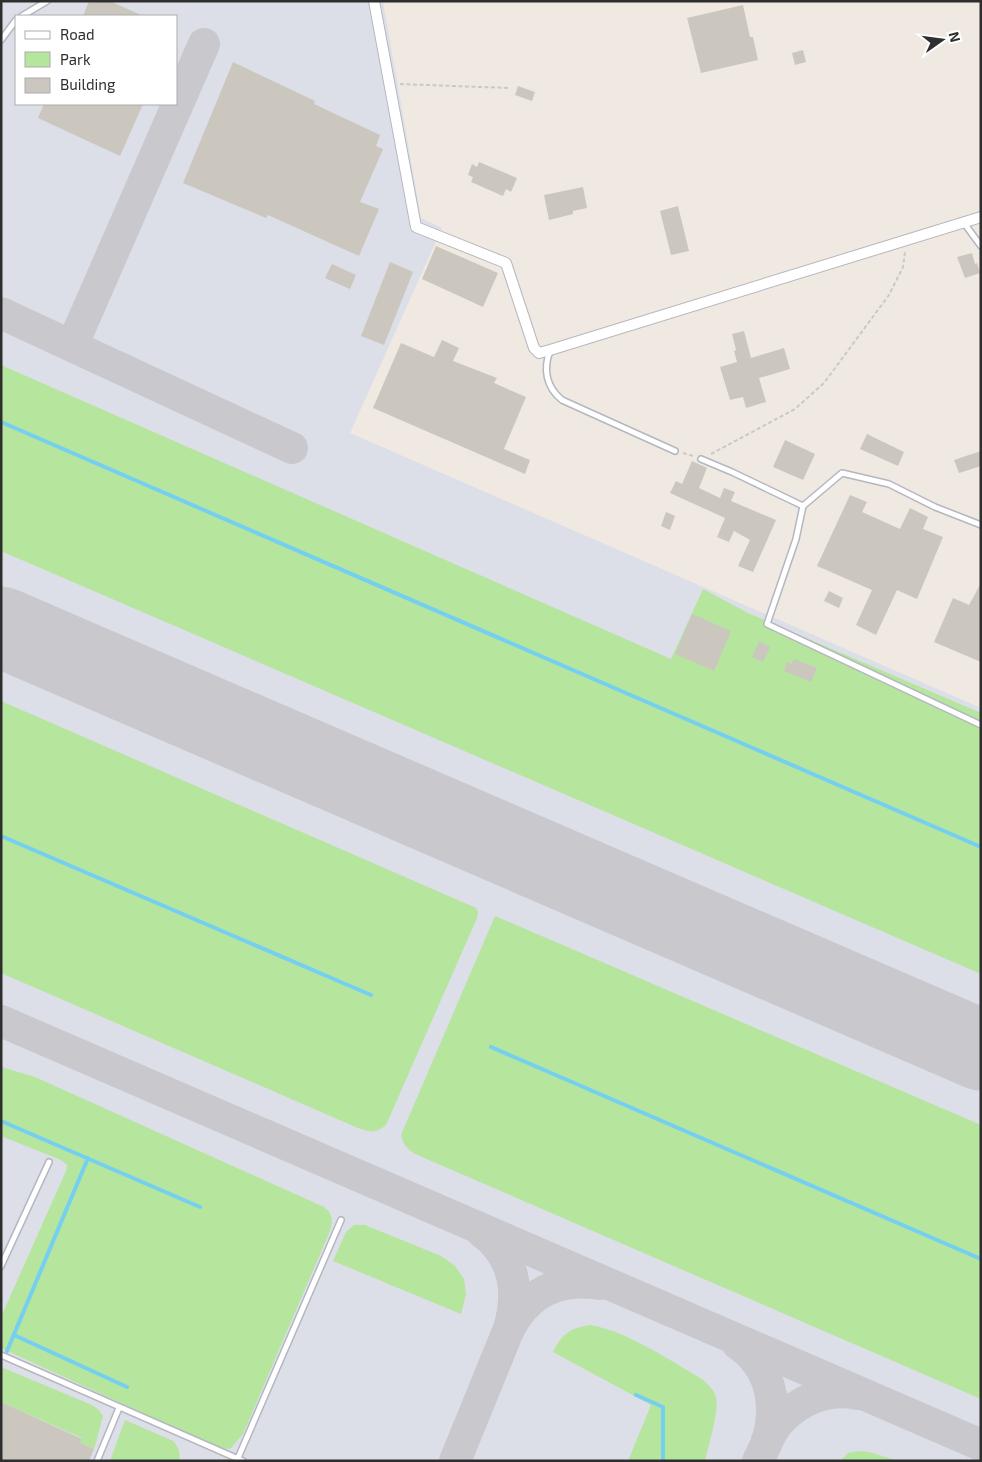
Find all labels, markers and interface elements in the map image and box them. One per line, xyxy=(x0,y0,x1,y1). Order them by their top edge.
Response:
legend xyxy=(15,15,178,105)
north arrow xyxy=(917,15,967,65)
text: Road xyxy=(60,25,95,43)
text: N xyxy=(946,30,965,44)
text: Park xyxy=(60,50,91,68)
text: Building xyxy=(60,75,116,93)

